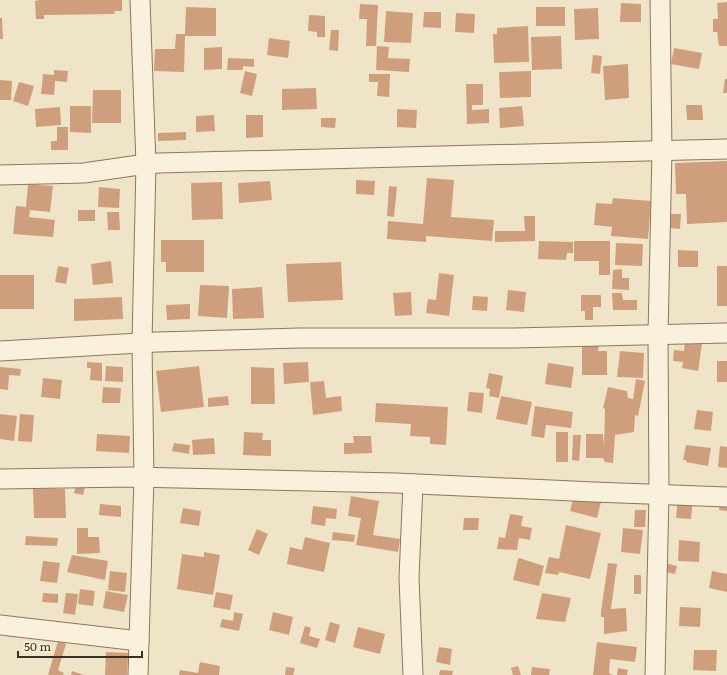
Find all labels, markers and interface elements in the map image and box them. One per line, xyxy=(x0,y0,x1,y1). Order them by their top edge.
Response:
scale bar xyxy=(18,633,142,659)
text: 50 m xyxy=(24,637,51,655)

